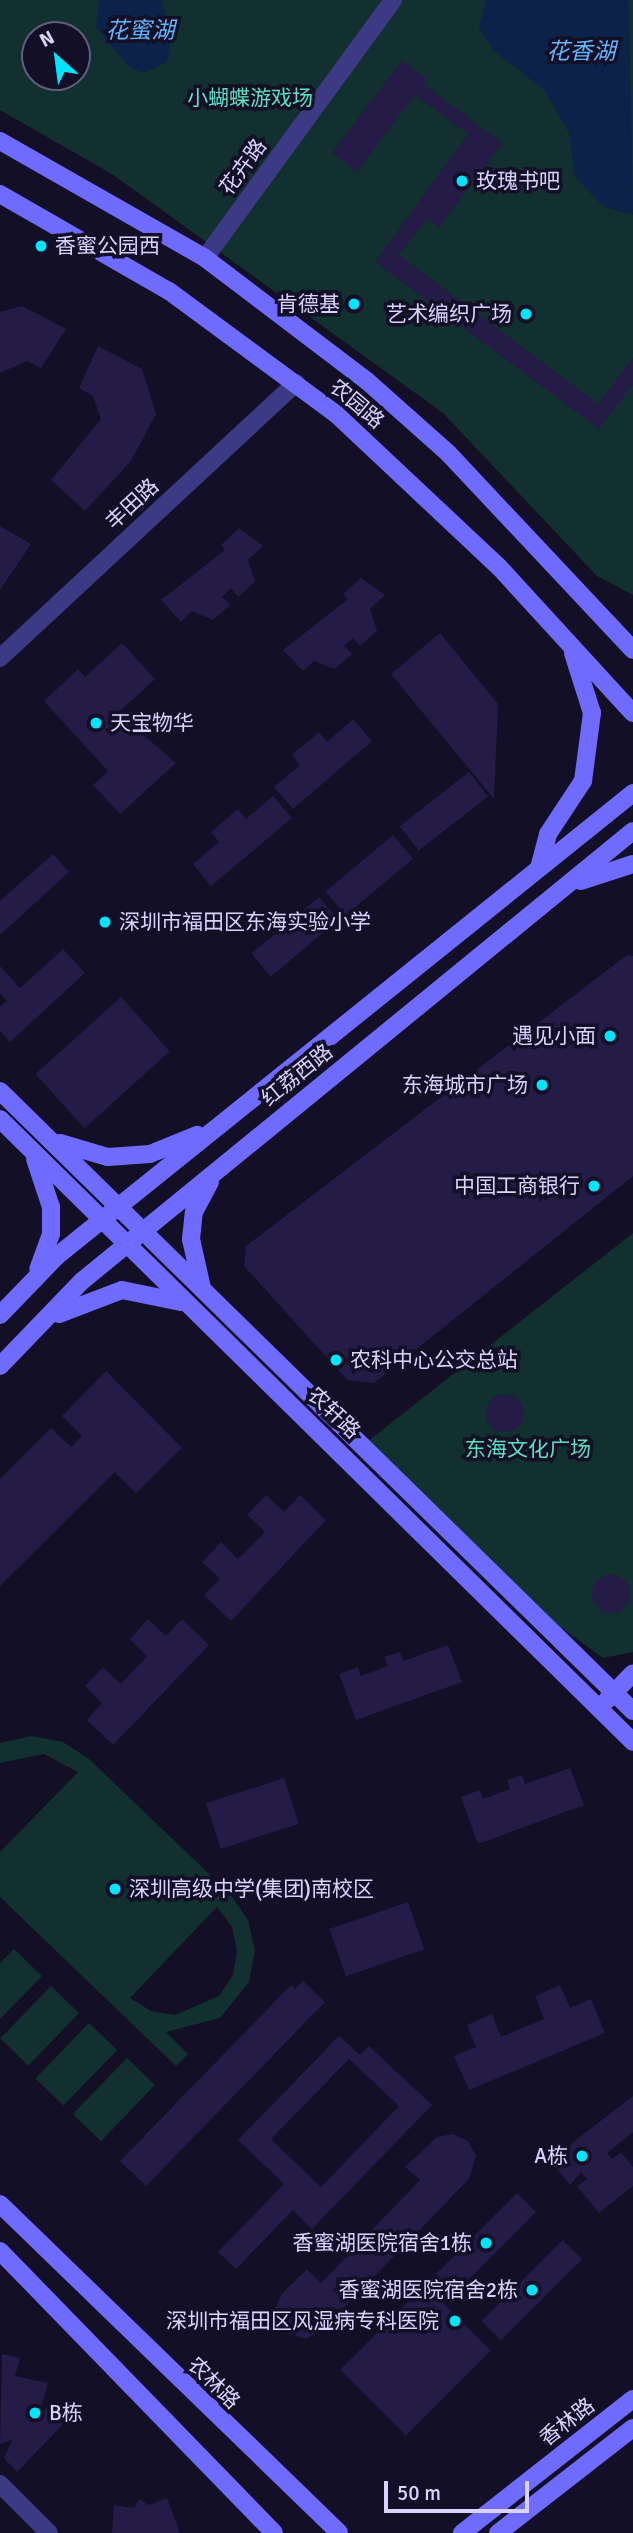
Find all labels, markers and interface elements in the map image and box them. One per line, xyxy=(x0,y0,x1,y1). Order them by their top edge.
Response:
water label: 花蜜湖 xyxy=(106,17,174,45)
north arrow xyxy=(21,21,91,91)
text: N xyxy=(36,26,59,53)
water label: 花香湖 xyxy=(547,38,615,66)
park label: 小蝴蝶游戏场 xyxy=(187,85,313,111)
street label: 花卉路 xyxy=(214,134,272,200)
place label: 玫瑰书吧 xyxy=(476,168,560,194)
marker: 玫瑰书吧 xyxy=(454,173,470,189)
place label: 香蜜公园西 xyxy=(55,233,160,259)
marker: 香蜜公园西 xyxy=(33,238,49,254)
place label: 肯德基 xyxy=(277,291,340,317)
marker: 肯德基 xyxy=(346,296,362,312)
place label: 艺术编织广场 xyxy=(386,301,512,327)
marker: 艺术编织广场 xyxy=(518,306,534,322)
street label: 农园路 xyxy=(325,374,389,434)
street label: 丰田路 xyxy=(100,473,164,535)
place label: 天宝物华 xyxy=(110,710,194,736)
marker: 天宝物华 xyxy=(88,715,104,731)
place label: 深圳市福田区东海实验小学 xyxy=(119,909,371,935)
marker: 深圳市福田区东海实验小学 xyxy=(97,914,113,930)
place label: 遇见小面 xyxy=(512,1023,596,1049)
marker: 遇见小面 xyxy=(602,1028,618,1044)
street label: 红荔西路 xyxy=(256,1039,338,1111)
place label: 东海城市广场 xyxy=(402,1072,528,1098)
marker: 东海城市广场 xyxy=(534,1077,550,1093)
place label: 中国工商银行 xyxy=(454,1173,580,1199)
marker: 中国工商银行 xyxy=(586,1178,602,1194)
place label: 农科中心公交总站 xyxy=(350,1347,518,1373)
marker: 农科中心公交总站 xyxy=(328,1352,344,1368)
street label: 农轩路 xyxy=(303,1382,365,1444)
park label: 东海文化广场 xyxy=(465,1436,591,1462)
place label: 深圳高级中学(集团)南校区 xyxy=(129,1876,374,1902)
marker: 深圳高级中学(集团)南校区 xyxy=(107,1881,123,1897)
place label: A栋 xyxy=(534,2143,568,2169)
marker: A栋 xyxy=(574,2148,590,2164)
place label: 香蜜湖医院宿舍1栋 xyxy=(293,2230,472,2256)
marker: 香蜜湖医院宿舍1栋 xyxy=(478,2235,494,2251)
place label: 香蜜湖医院宿舍2栋 xyxy=(339,2277,518,2303)
marker: 香蜜湖医院宿舍2栋 xyxy=(524,2282,540,2298)
place label: 深圳市福田区风湿病专科医院 xyxy=(166,2308,439,2334)
marker: 深圳市福田区风湿病专科医院 xyxy=(445,2311,465,2331)
street label: 农林路 xyxy=(183,2352,245,2414)
street label: 香林路 xyxy=(534,2393,600,2451)
place label: B栋 xyxy=(49,2400,83,2426)
marker: B栋 xyxy=(27,2405,43,2421)
scale bar xyxy=(388,2466,533,2510)
text: 50 m xyxy=(397,2480,441,2506)

